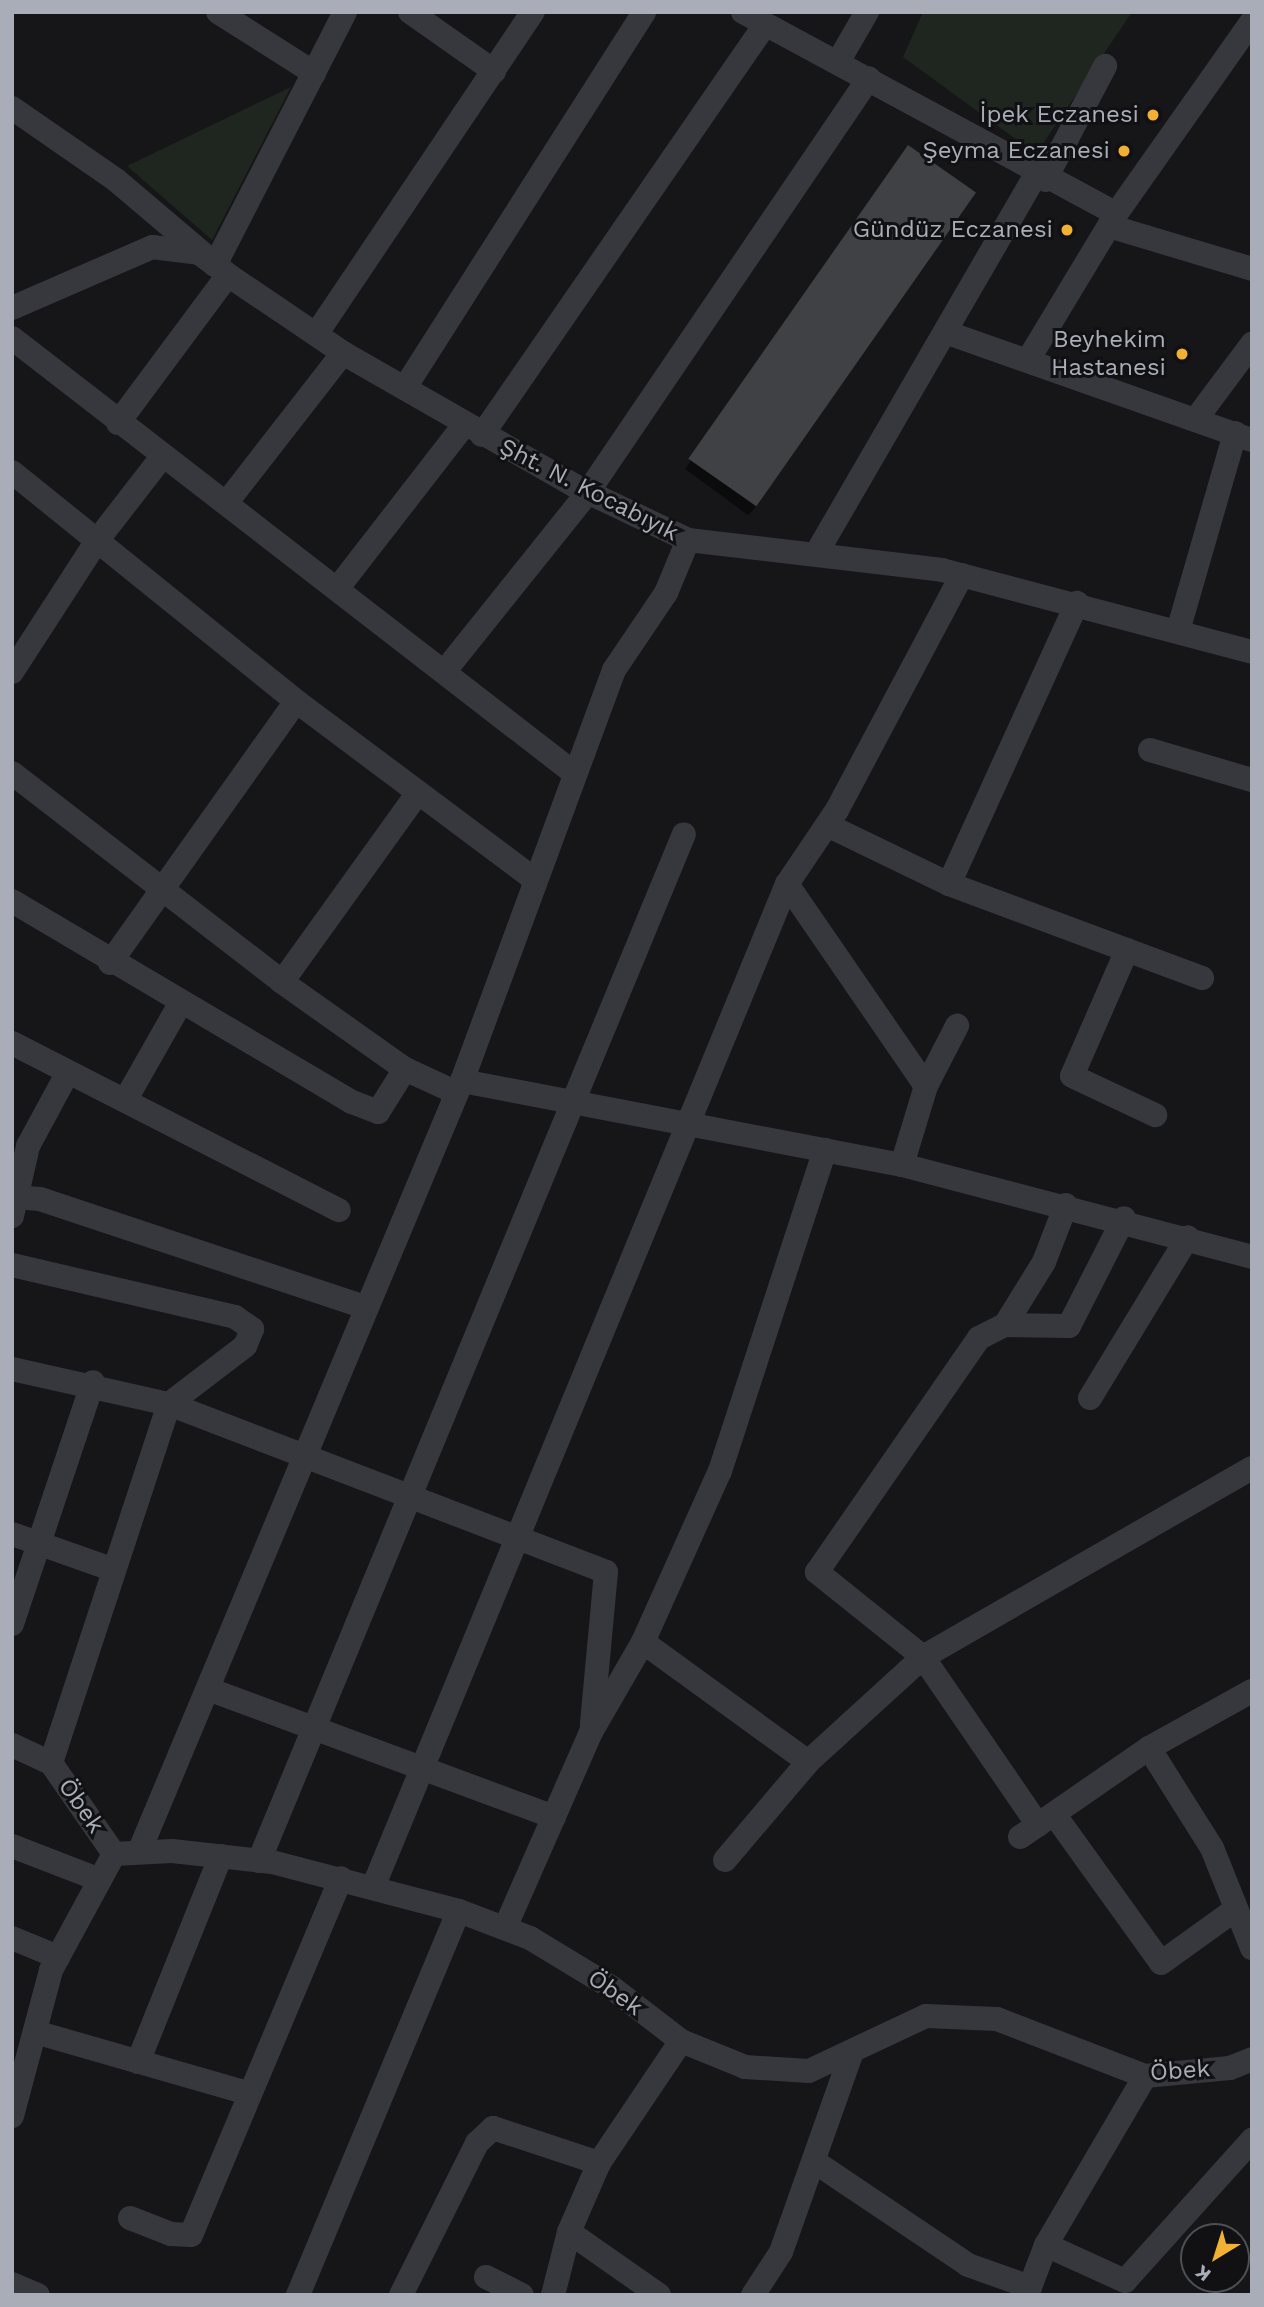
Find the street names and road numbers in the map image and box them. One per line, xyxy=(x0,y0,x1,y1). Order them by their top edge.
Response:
street label: Şht. N. Kocabıyık xyxy=(495,432,683,548)
street label: Öbek xyxy=(52,1773,110,1839)
street label: Öbek xyxy=(582,1964,648,2022)
street label: Öbek xyxy=(1149,2055,1211,2087)

